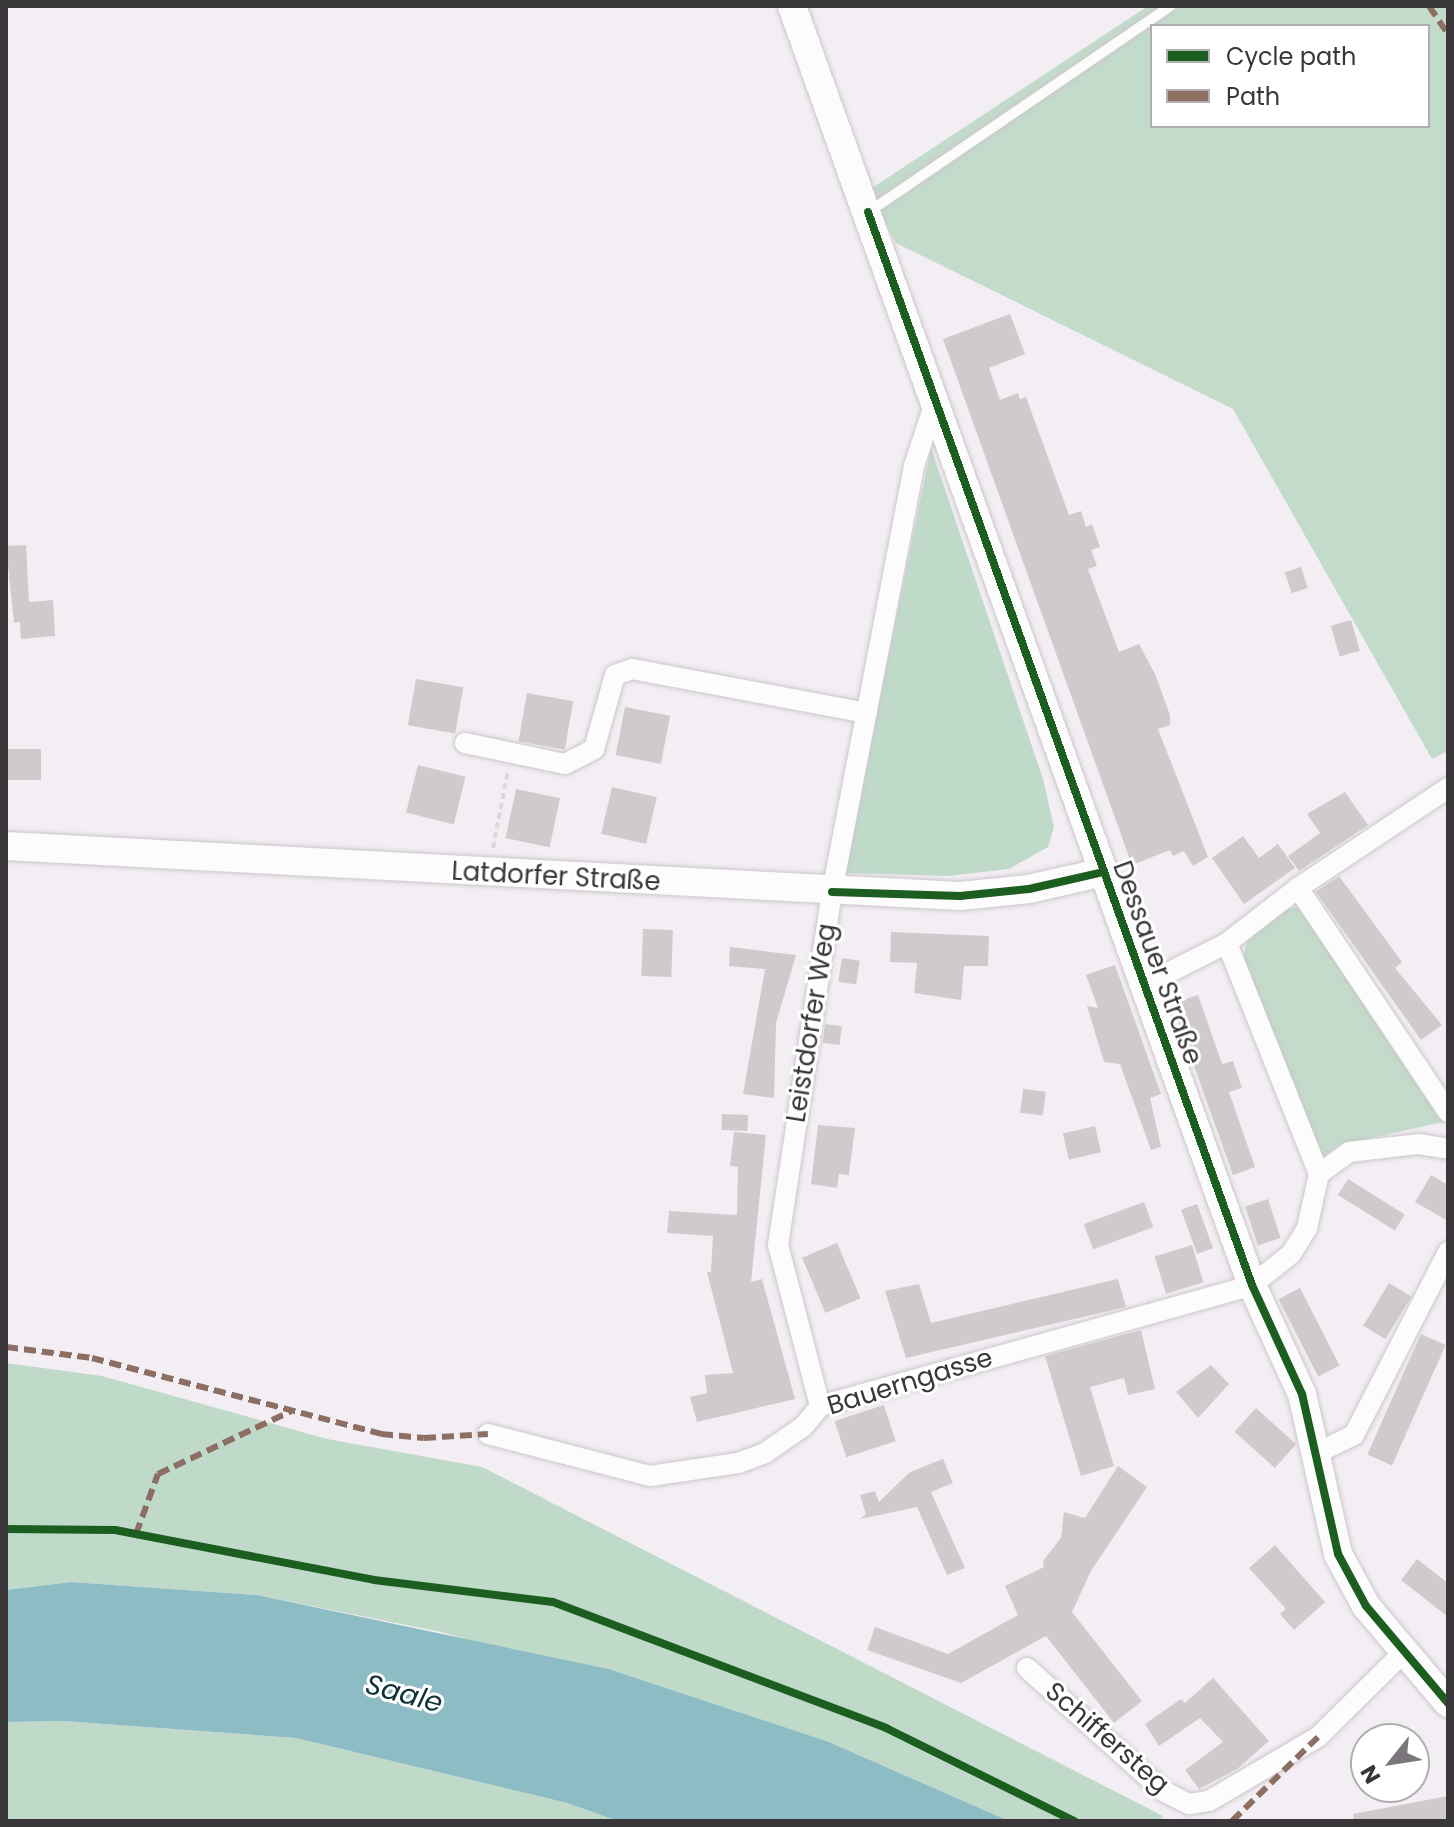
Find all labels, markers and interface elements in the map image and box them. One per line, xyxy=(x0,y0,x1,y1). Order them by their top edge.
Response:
legend xyxy=(1150,24,1430,128)
text: Cycle path xyxy=(1226,40,1356,73)
text: Path xyxy=(1226,80,1280,113)
street label: Latdorfer Straße xyxy=(451,856,661,898)
street label: Dessauer Straße xyxy=(1106,857,1208,1069)
street label: Leistdorfer Weg xyxy=(781,921,843,1125)
street label: Bauerngasse xyxy=(824,1342,996,1422)
water label: Saale xyxy=(362,1668,446,1720)
street label: Schiffersteg xyxy=(1039,1676,1175,1800)
north arrow xyxy=(1350,1723,1430,1803)
text: N xyxy=(1353,1759,1388,1789)

